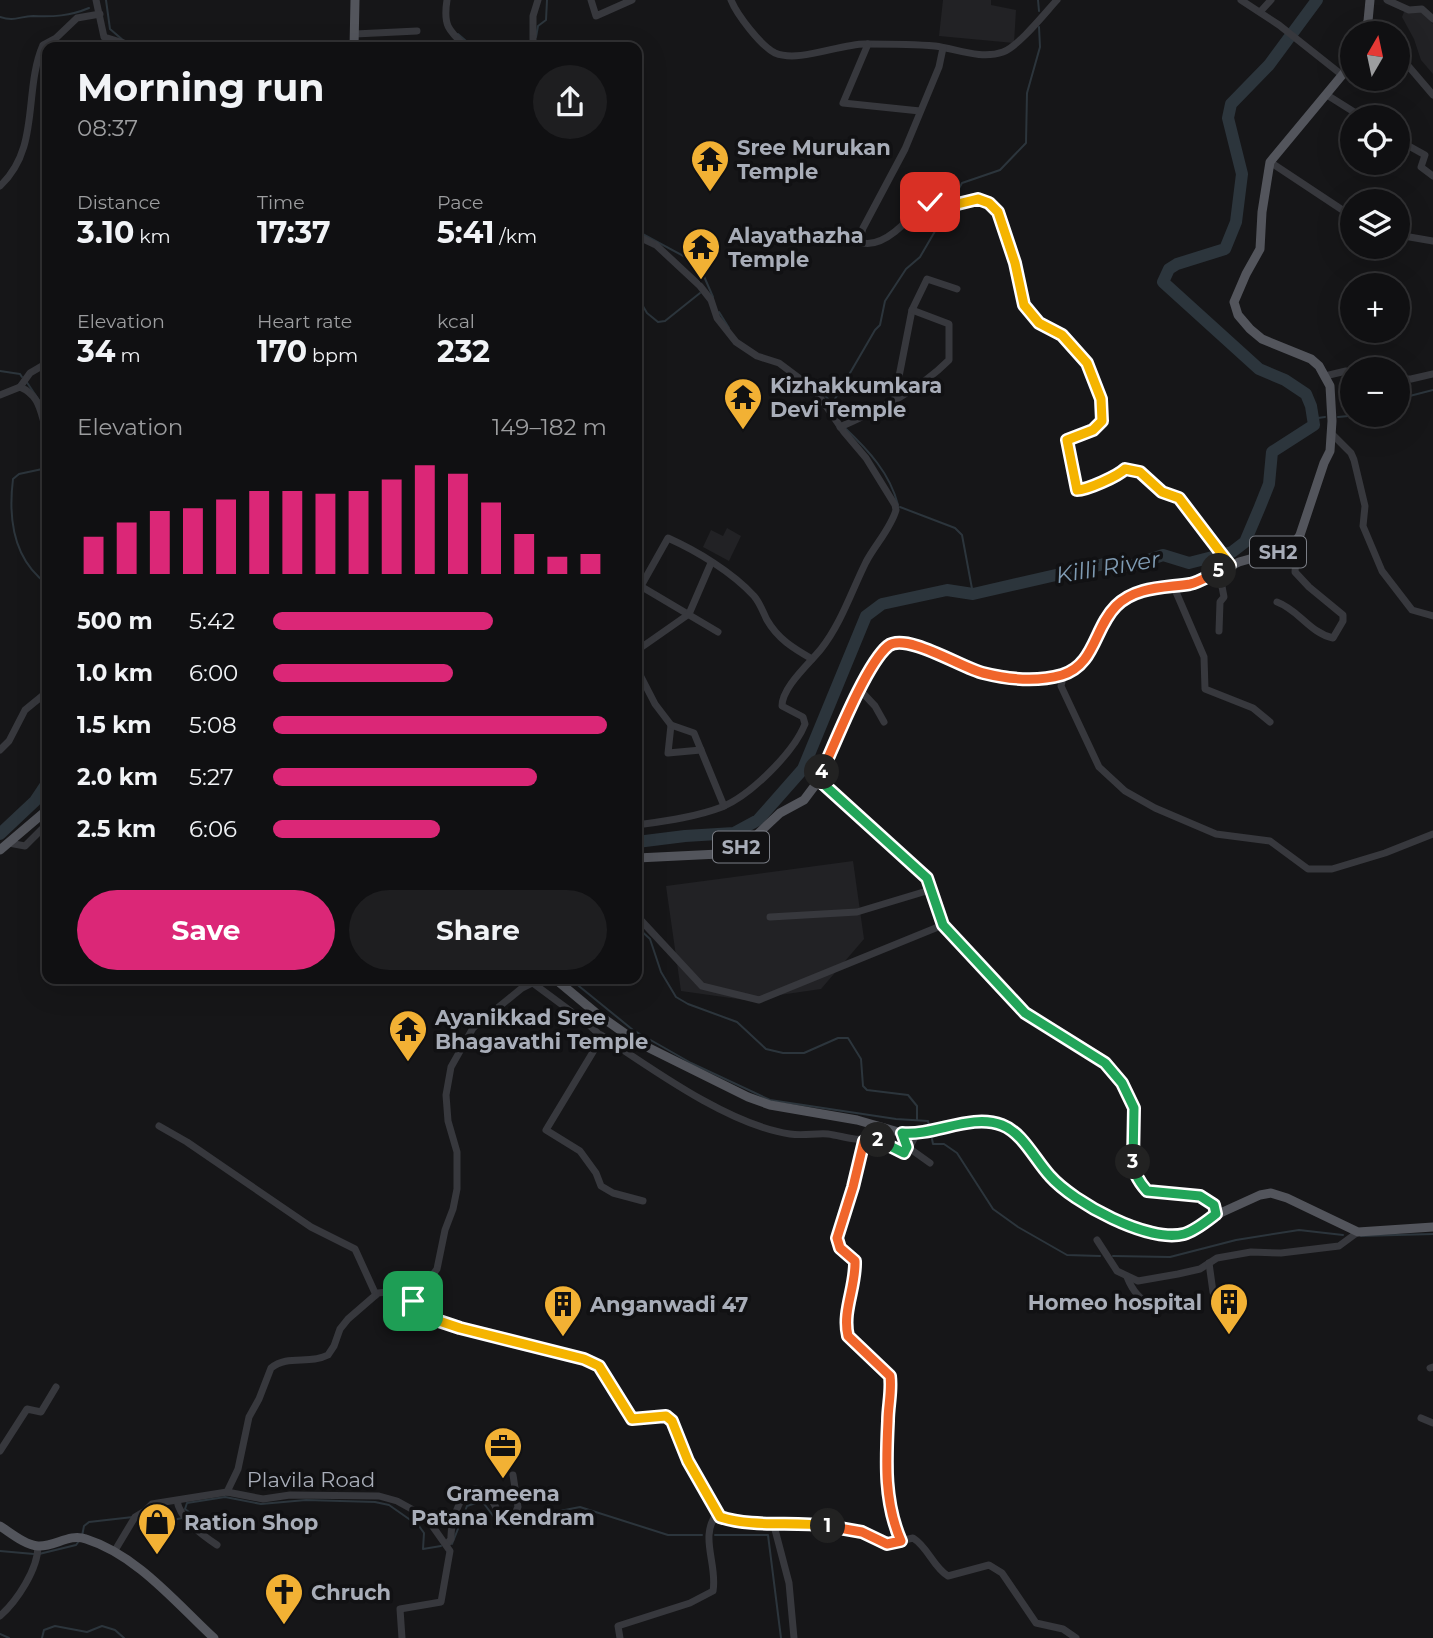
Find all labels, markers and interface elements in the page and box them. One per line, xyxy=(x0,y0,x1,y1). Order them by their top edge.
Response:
north arrow xyxy=(1340,21,1410,91)
map controls xyxy=(1340,21,1410,427)
text: Morning run xyxy=(77,64,325,111)
button: share xyxy=(533,65,607,139)
button: locate xyxy=(1340,105,1410,175)
text: 08:37 xyxy=(77,114,138,142)
place label: Sree Murukan Temple xyxy=(737,135,891,184)
temple icon: Sree Murukan Temple xyxy=(689,138,731,193)
pin xyxy=(900,172,960,232)
icon: check xyxy=(911,183,949,221)
button: layers xyxy=(1340,189,1410,259)
text: Distance xyxy=(77,191,160,214)
text: Time xyxy=(257,191,305,214)
text: Pace xyxy=(437,191,484,214)
text: 3.10 xyxy=(77,214,134,251)
text: 17:37 xyxy=(257,214,331,251)
text: 5:41 xyxy=(437,214,494,251)
place label: Alayathazha Temple xyxy=(727,223,864,272)
text: km xyxy=(134,225,171,248)
text: /km xyxy=(494,225,537,248)
temple icon: Alayathazha Temple xyxy=(680,226,722,281)
button: + xyxy=(1340,273,1410,343)
text: Elevation xyxy=(77,310,165,333)
text: Heart rate xyxy=(257,310,352,333)
text: kcal xyxy=(437,310,475,333)
text: 34 xyxy=(77,333,115,370)
text: 170 xyxy=(257,333,307,370)
text: 232 xyxy=(437,333,490,370)
text: m xyxy=(115,344,141,367)
text: bpm xyxy=(307,344,358,367)
button: − xyxy=(1340,357,1410,427)
place label: Kizhakkumkara Devi Temple xyxy=(770,373,942,422)
temple icon: Kizhakkumkara Devi Temple xyxy=(722,376,764,431)
text: Elevation xyxy=(77,413,183,441)
text: 149–182 m xyxy=(492,413,607,441)
road number: SH2 xyxy=(1250,537,1306,568)
water label: Killi River xyxy=(1054,545,1163,589)
pin: 5 xyxy=(1202,554,1236,588)
text: 5 xyxy=(1213,559,1224,582)
text: 500 m xyxy=(77,607,153,635)
text: 5:42 xyxy=(189,607,235,635)
text: 1.0 km xyxy=(77,659,153,687)
text: 6:00 xyxy=(189,659,238,687)
text: 1.5 km xyxy=(77,711,151,739)
text: 5:08 xyxy=(189,711,237,739)
pin: 4 xyxy=(804,754,840,790)
text: 4 xyxy=(815,760,828,783)
text: 2.0 km xyxy=(77,763,158,791)
text: 5:27 xyxy=(189,763,233,791)
text: 2.5 km xyxy=(77,815,156,843)
text: 6:06 xyxy=(189,815,237,843)
road number: SH2 xyxy=(713,832,769,862)
button: Save xyxy=(77,890,335,970)
button: Share xyxy=(349,890,607,970)
place label: Ayanikkad Sree Bhagavathi Temple xyxy=(434,1005,648,1054)
temple icon: Ayanikkad Sree Bhagavathi Temple xyxy=(387,1008,429,1063)
pin: 2 xyxy=(860,1122,896,1158)
text: 2 xyxy=(872,1128,883,1151)
pin: 3 xyxy=(1116,1144,1150,1180)
text: 3 xyxy=(1127,1150,1138,1173)
pin xyxy=(383,1271,443,1331)
building icon: Homeo hospital xyxy=(1208,1281,1250,1336)
icon: arrive xyxy=(394,1282,432,1320)
building icon: Anganwadi 47 xyxy=(542,1283,584,1338)
place label: Homeo hospital xyxy=(1028,1290,1202,1315)
place label: Anganwadi 47 xyxy=(589,1292,748,1317)
office icon: Grameena Patana Kendram xyxy=(482,1425,524,1480)
street label: Plavila Road xyxy=(247,1467,375,1492)
place label: Grameena Patana Kendram xyxy=(411,1481,595,1530)
shop icon: Ration Shop xyxy=(136,1501,178,1556)
pin: 1 xyxy=(810,1508,846,1544)
place label: Ration Shop xyxy=(184,1510,318,1535)
text: 1 xyxy=(824,1514,831,1537)
church icon: Chruch xyxy=(263,1571,305,1626)
place label: Chruch xyxy=(311,1580,391,1605)

